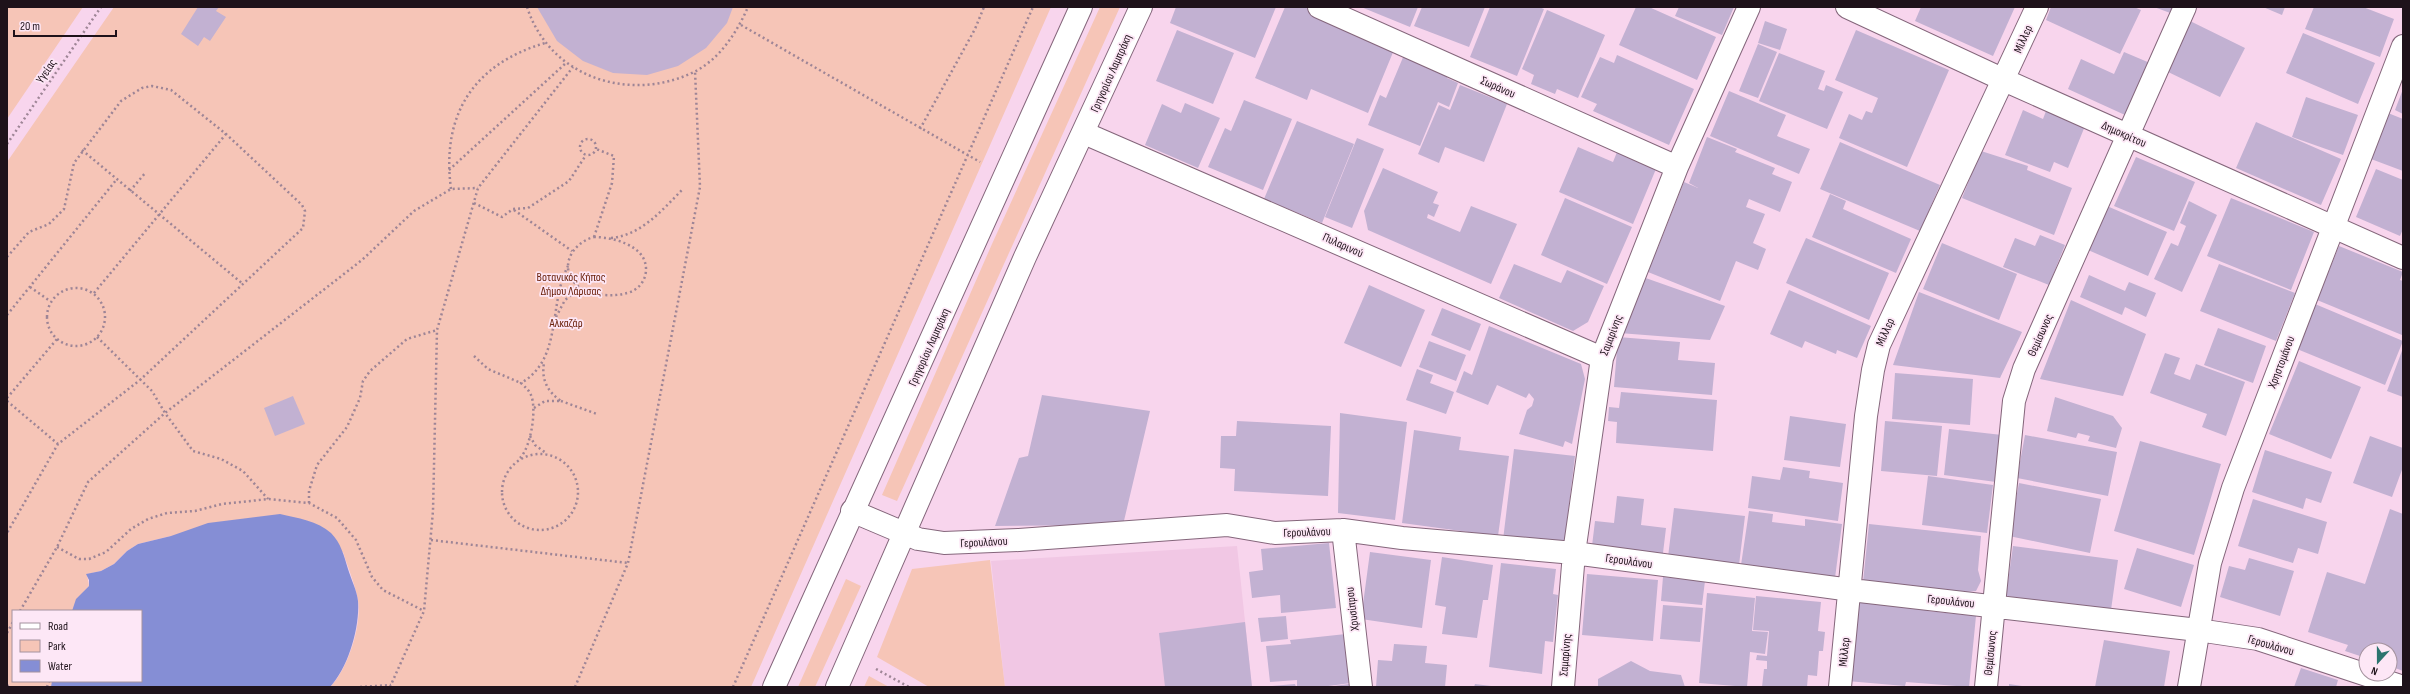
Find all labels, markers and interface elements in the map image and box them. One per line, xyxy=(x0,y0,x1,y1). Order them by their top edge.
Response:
scale bar xyxy=(14,12,116,38)
text: 20 m xyxy=(20,19,40,34)
street label: Μίλλερ xyxy=(2011,23,2036,56)
street label: Γρηγορίου Λαμπράκη xyxy=(1088,32,1135,115)
street label: Υγείας xyxy=(33,56,60,86)
street label: Σωράνου xyxy=(1478,73,1518,102)
street label: Δημοκρίτου xyxy=(2099,118,2149,151)
street label: Πυλαρινού xyxy=(1320,230,1366,261)
park label: Βοτανικός Κήπος Δήμου Λάρισας xyxy=(537,270,606,299)
street label: Γρηγορίου Λαμπράκη xyxy=(906,306,953,389)
street label: Θεμίσωνος xyxy=(2024,311,2057,359)
street label: Σαμαρίνης xyxy=(1597,312,1626,358)
park label: Αλκαζάρ xyxy=(548,316,583,331)
street label: Μίλλερ xyxy=(1873,316,1898,349)
street label: Χρηστομάνου xyxy=(2264,334,2298,391)
street label: Γερουλάνου xyxy=(1283,524,1331,541)
street label: Γερουλάνου xyxy=(960,534,1008,551)
street label: Γερουλάνου xyxy=(1604,551,1653,572)
street label: Χρυσίπpου xyxy=(1342,586,1363,633)
street label: Γερουλάνου xyxy=(1927,592,1975,611)
legend xyxy=(12,610,142,682)
text: Road xyxy=(48,619,68,634)
street label: Θεμίσωνος xyxy=(1981,630,2000,676)
street label: Γερουλάνου xyxy=(2246,632,2296,659)
street label: Σαμαρίνης xyxy=(1556,633,1575,677)
street label: Μίλλερ xyxy=(1836,637,1853,667)
text: Park xyxy=(48,639,66,654)
north arrow xyxy=(2358,642,2398,682)
text: Water xyxy=(48,659,72,674)
text: N xyxy=(2369,664,2380,678)

